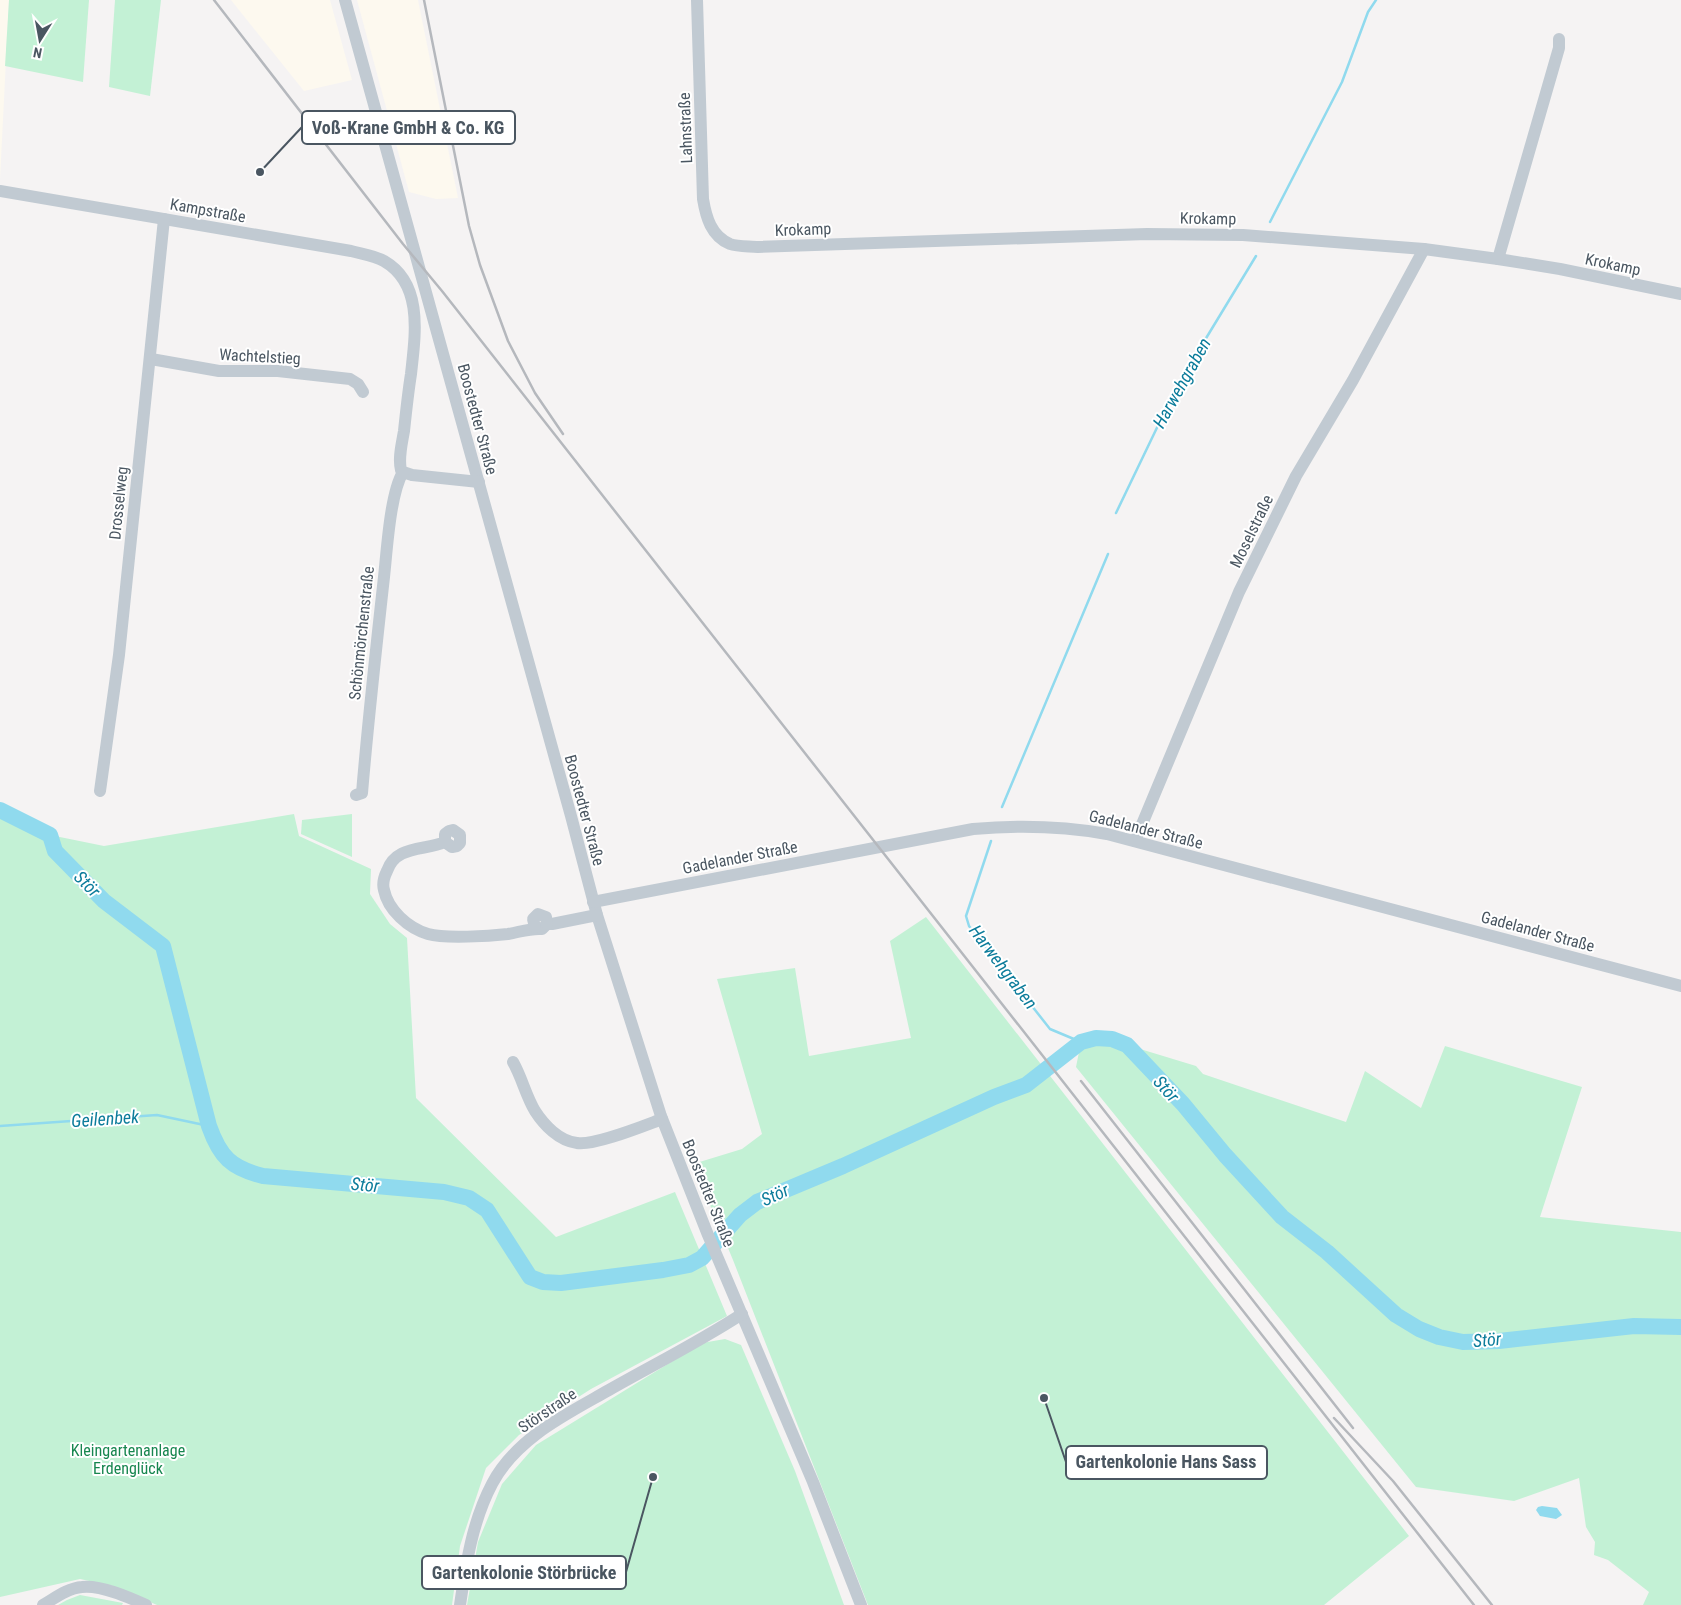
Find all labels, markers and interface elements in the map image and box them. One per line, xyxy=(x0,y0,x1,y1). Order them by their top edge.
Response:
north arrow xyxy=(15,15,65,65)
text: N xyxy=(32,44,43,61)
street label: Lahnstraße xyxy=(675,92,696,164)
callout: Voß-Krane GmbH & Co. KG xyxy=(302,111,515,144)
text: Voß-Krane GmbH & Co. KG xyxy=(312,117,504,138)
street label: Kampstraße xyxy=(169,195,247,226)
street label: Krokamp xyxy=(1180,209,1236,228)
street label: Krokamp xyxy=(775,219,832,240)
street label: Krokamp xyxy=(1583,249,1643,280)
water label: Harwehgraben xyxy=(1148,334,1215,432)
street label: Wachtelstieg xyxy=(219,345,301,368)
street label: Boostedter Straße xyxy=(454,362,501,477)
street label: Drosselweg xyxy=(105,466,132,541)
street label: Moselstraße xyxy=(1226,492,1277,571)
street label: Schönmörchenstraße xyxy=(345,565,378,701)
street label: Boostedter Straße xyxy=(561,753,608,868)
street label: Gadelander Straße xyxy=(1087,806,1205,853)
street label: Gadelander Straße xyxy=(681,837,799,878)
water label: Stör xyxy=(70,866,105,901)
street label: Gadelander Straße xyxy=(1479,907,1597,956)
water label: Harwehgraben xyxy=(965,921,1042,1013)
water label: Stör xyxy=(1149,1071,1184,1107)
water label: Geilenbek xyxy=(70,1106,141,1131)
street label: Boostedter Straße xyxy=(678,1137,739,1250)
water label: Stör xyxy=(350,1173,381,1196)
water label: Stör xyxy=(758,1179,793,1210)
water label: Stör xyxy=(1472,1328,1503,1351)
street label: Störstraße xyxy=(515,1384,580,1437)
park label: Kleingartenanlage Erdenglück xyxy=(71,1441,185,1478)
callout: Gartenkolonie Hans Sass xyxy=(1066,1446,1267,1479)
text: Gartenkolonie Hans Sass xyxy=(1076,1451,1256,1472)
callout: Gartenkolonie Störbrücke xyxy=(422,1556,626,1589)
text: Gartenkolonie Störbrücke xyxy=(432,1562,617,1583)

